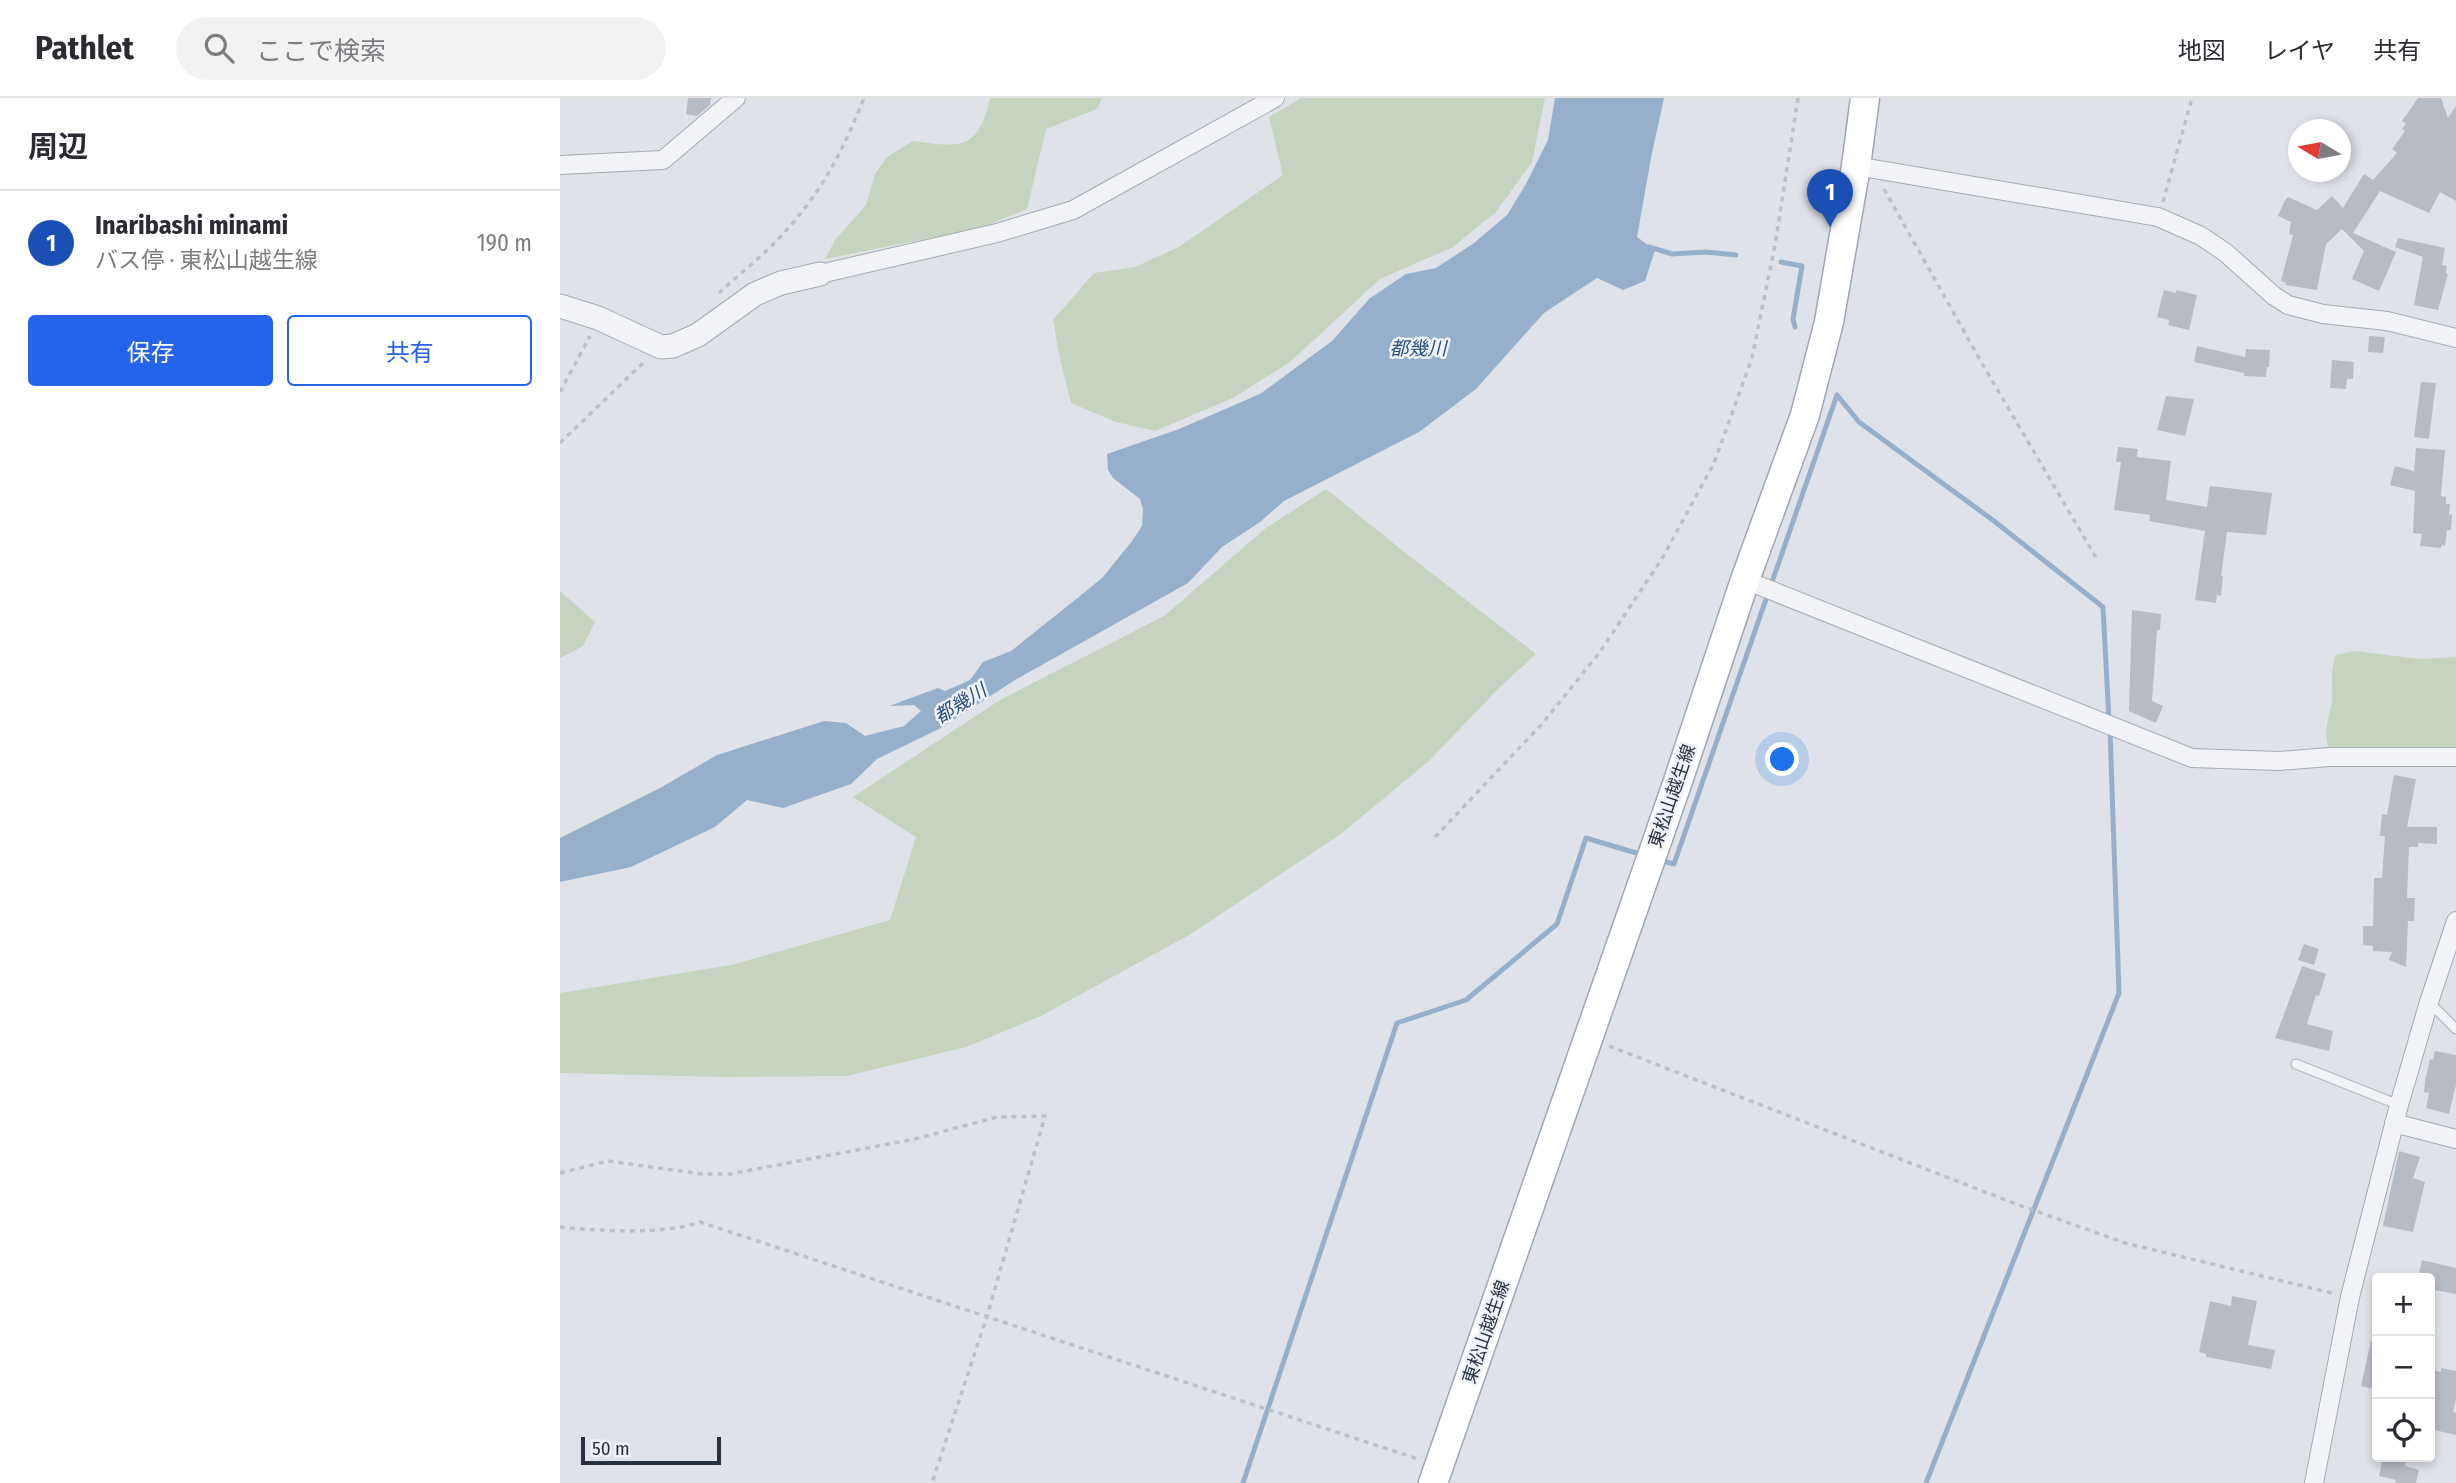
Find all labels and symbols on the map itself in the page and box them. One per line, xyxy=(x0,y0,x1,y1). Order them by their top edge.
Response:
north arrow xyxy=(2288,119,2351,182)
pin: 1 xyxy=(1807,169,1853,227)
water label: 都幾川 xyxy=(1389,337,1448,360)
water label: 都幾川 xyxy=(930,678,992,728)
street label: 東松山越生線 xyxy=(1644,741,1700,851)
your location xyxy=(1765,742,1799,776)
street label: 東松山越生線 xyxy=(1458,1277,1514,1387)
scale bar xyxy=(581,1434,721,1466)

